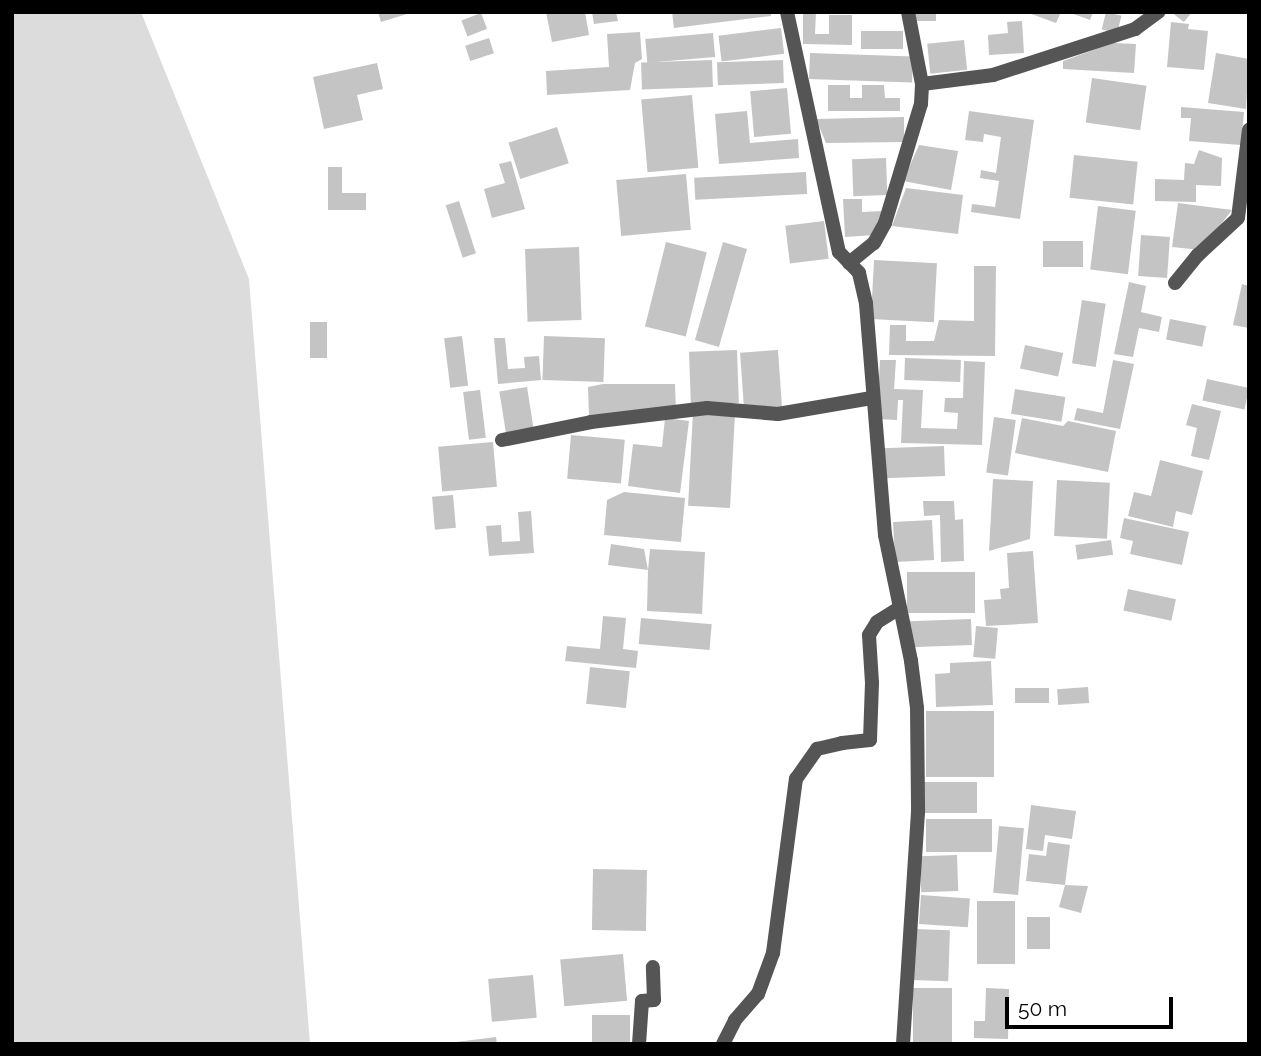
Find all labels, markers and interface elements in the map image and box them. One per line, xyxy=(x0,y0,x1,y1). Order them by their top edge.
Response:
scale bar xyxy=(1009,982,1177,1026)
text: 50 m xyxy=(1018,996,1067,1021)

